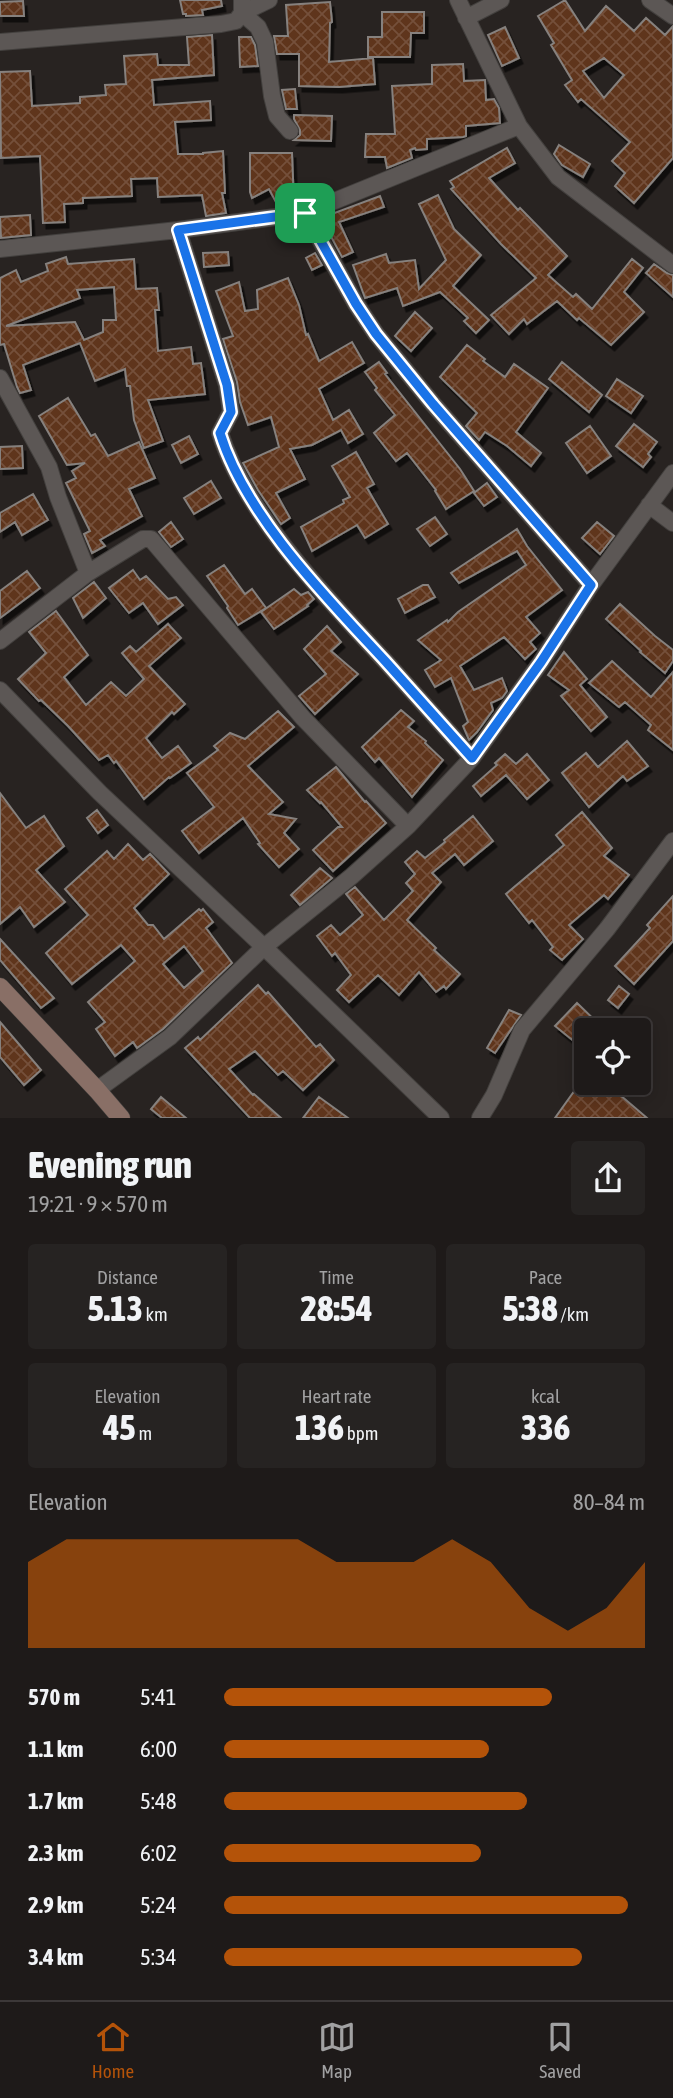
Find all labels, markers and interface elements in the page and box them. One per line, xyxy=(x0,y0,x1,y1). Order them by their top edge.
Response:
pin xyxy=(275,183,335,243)
icon: arrive xyxy=(286,194,324,232)
map controls xyxy=(574,1018,651,1095)
button: locate xyxy=(574,1018,651,1095)
button: share xyxy=(571,1141,645,1215)
text: Evening run xyxy=(28,1143,192,1186)
text: 19:21 · 9 × 570 m xyxy=(28,1191,168,1217)
text: Distance xyxy=(97,1266,158,1288)
text: Time xyxy=(319,1266,354,1288)
text: Pace xyxy=(529,1266,562,1288)
text: 5.13 xyxy=(87,1288,143,1328)
text: 28:54 xyxy=(300,1288,373,1328)
text: 5:38 xyxy=(502,1288,558,1328)
text: km xyxy=(143,1303,168,1325)
text: /km xyxy=(558,1303,589,1325)
text: Elevation xyxy=(95,1385,160,1407)
text: Heart rate xyxy=(302,1385,371,1407)
text: kcal xyxy=(531,1385,560,1407)
text: 45 xyxy=(103,1407,136,1447)
text: 136 xyxy=(295,1407,344,1447)
text: 336 xyxy=(521,1407,570,1447)
text: m xyxy=(136,1422,152,1444)
text: bpm xyxy=(344,1422,378,1444)
text: Elevation xyxy=(28,1489,108,1515)
text: 80–84 m xyxy=(573,1489,645,1515)
text: 570 m xyxy=(28,1684,80,1710)
text: 5:41 xyxy=(140,1684,177,1710)
text: 1.1 km xyxy=(28,1736,84,1762)
text: 6:00 xyxy=(140,1736,177,1762)
text: 1.7 km xyxy=(28,1788,84,1814)
text: 5:48 xyxy=(140,1788,177,1814)
text: 2.3 km xyxy=(28,1840,84,1866)
text: 6:02 xyxy=(140,1840,177,1866)
text: 2.9 km xyxy=(28,1892,84,1918)
text: 5:24 xyxy=(140,1892,177,1918)
text: 3.4 km xyxy=(28,1944,84,1970)
text: 5:34 xyxy=(140,1944,177,1970)
tab: Home xyxy=(92,2018,134,2082)
tab: Map xyxy=(318,2018,356,2082)
tab: Saved xyxy=(539,2018,581,2082)

